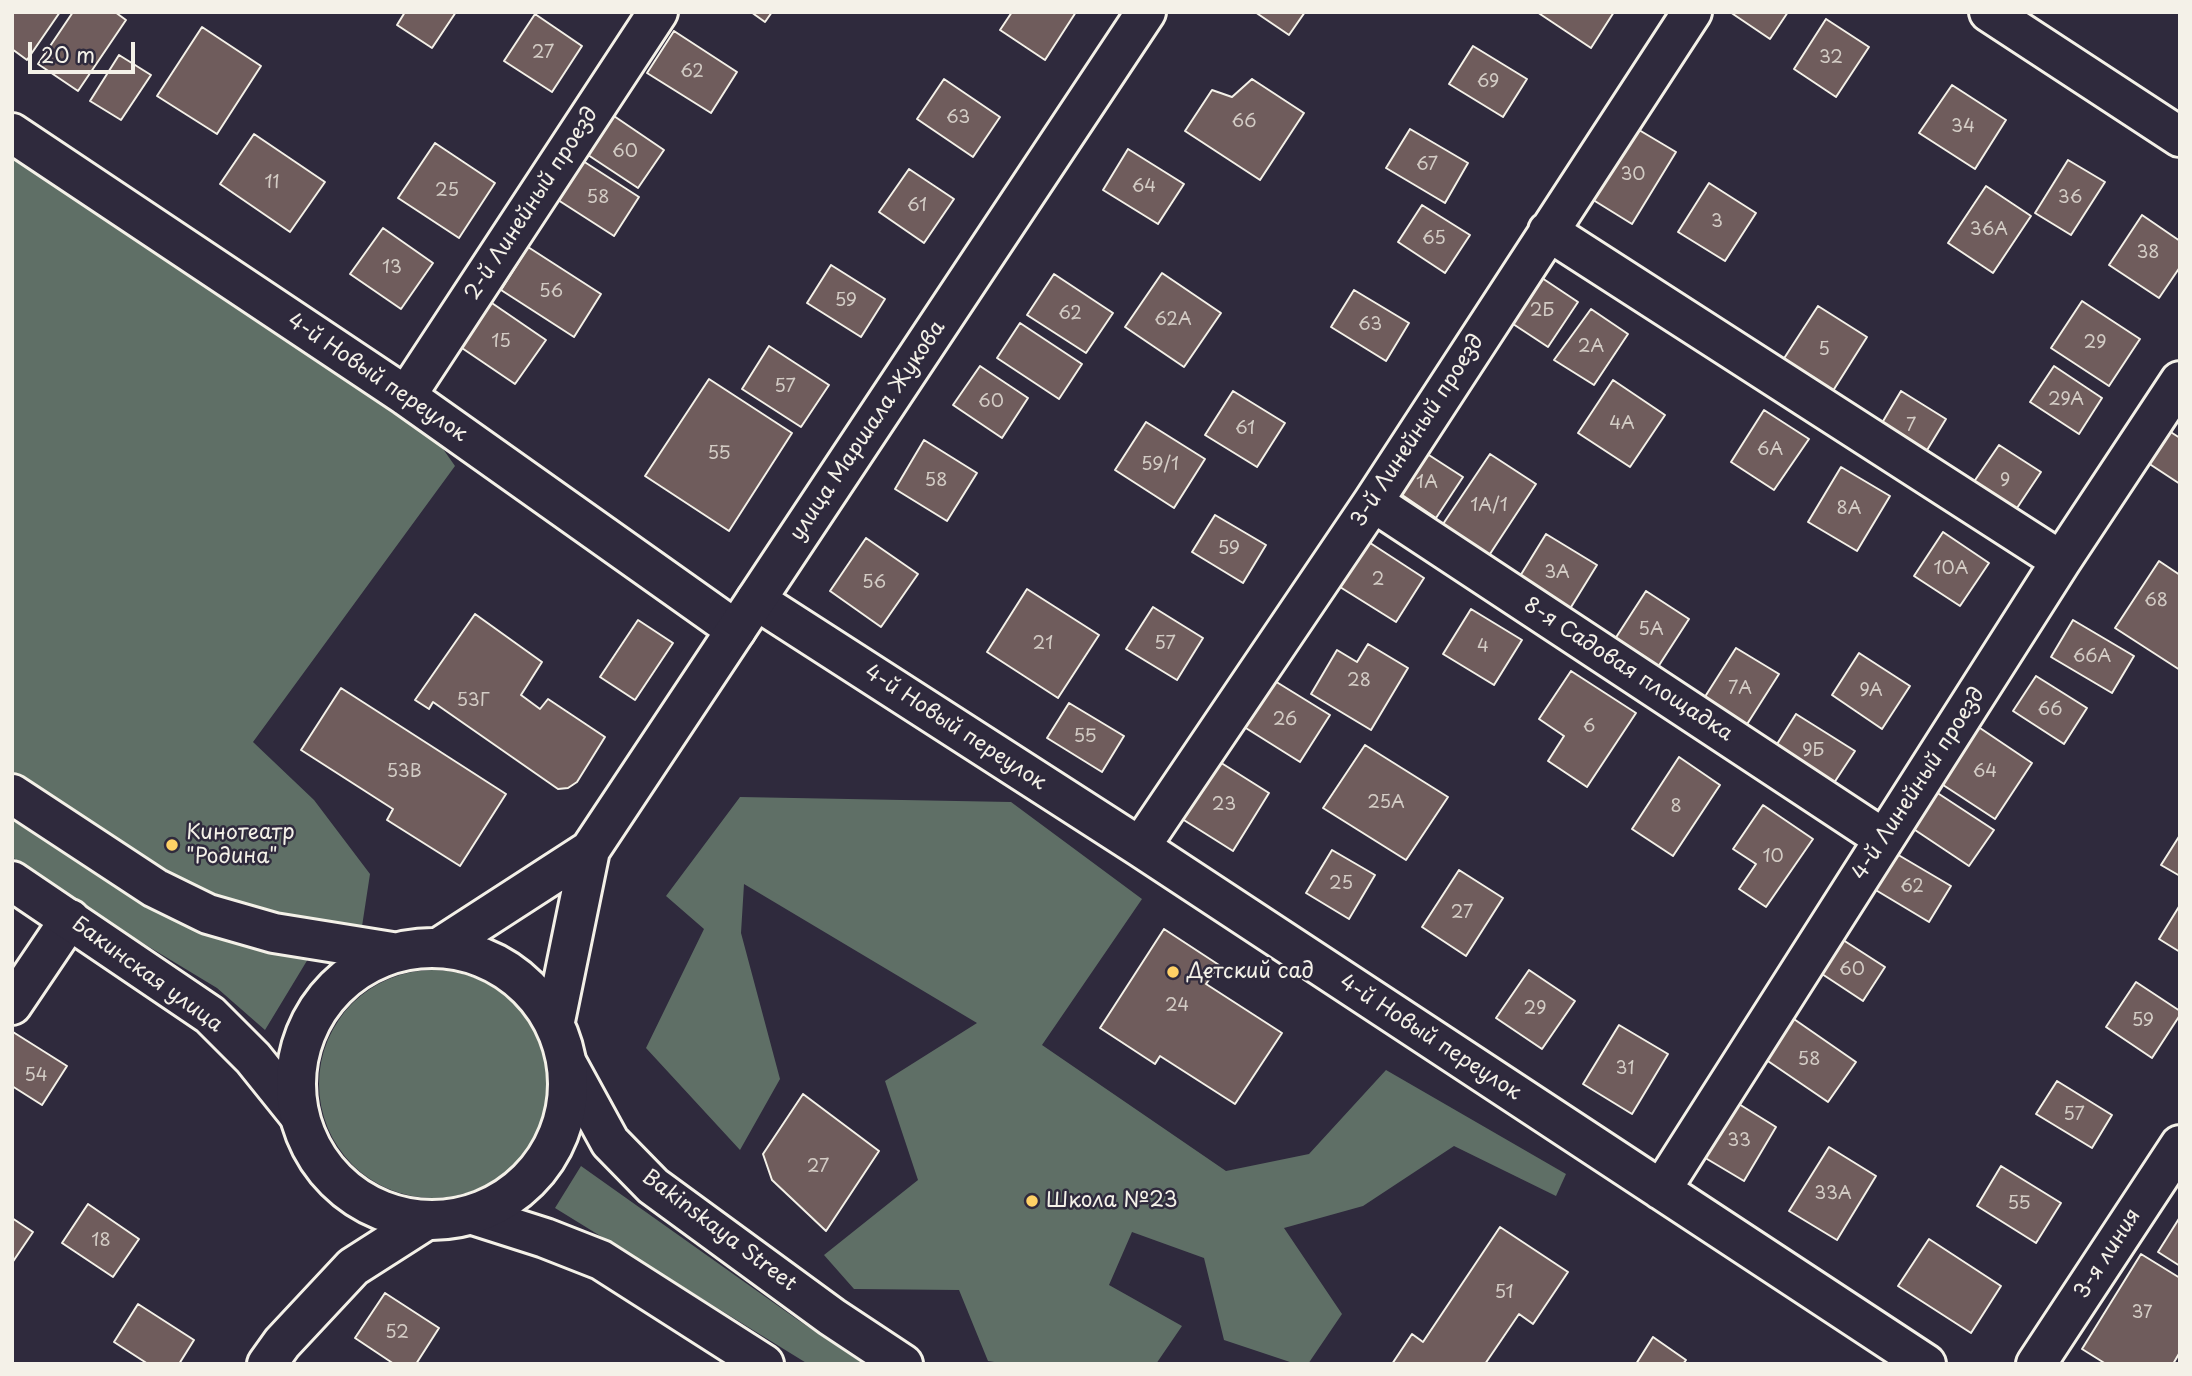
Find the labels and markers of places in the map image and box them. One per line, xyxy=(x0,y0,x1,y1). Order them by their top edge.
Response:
place label: Кинотеатр "Родина" xyxy=(186,820,295,870)
marker: Кинотеатр "Родина" xyxy=(164,837,180,853)
place label: Детский сад xyxy=(1187,959,1314,985)
marker: Детский сад xyxy=(1165,964,1181,980)
place label: Школа №23 xyxy=(1046,1188,1178,1214)
marker: Школа №23 xyxy=(1024,1193,1040,1209)

